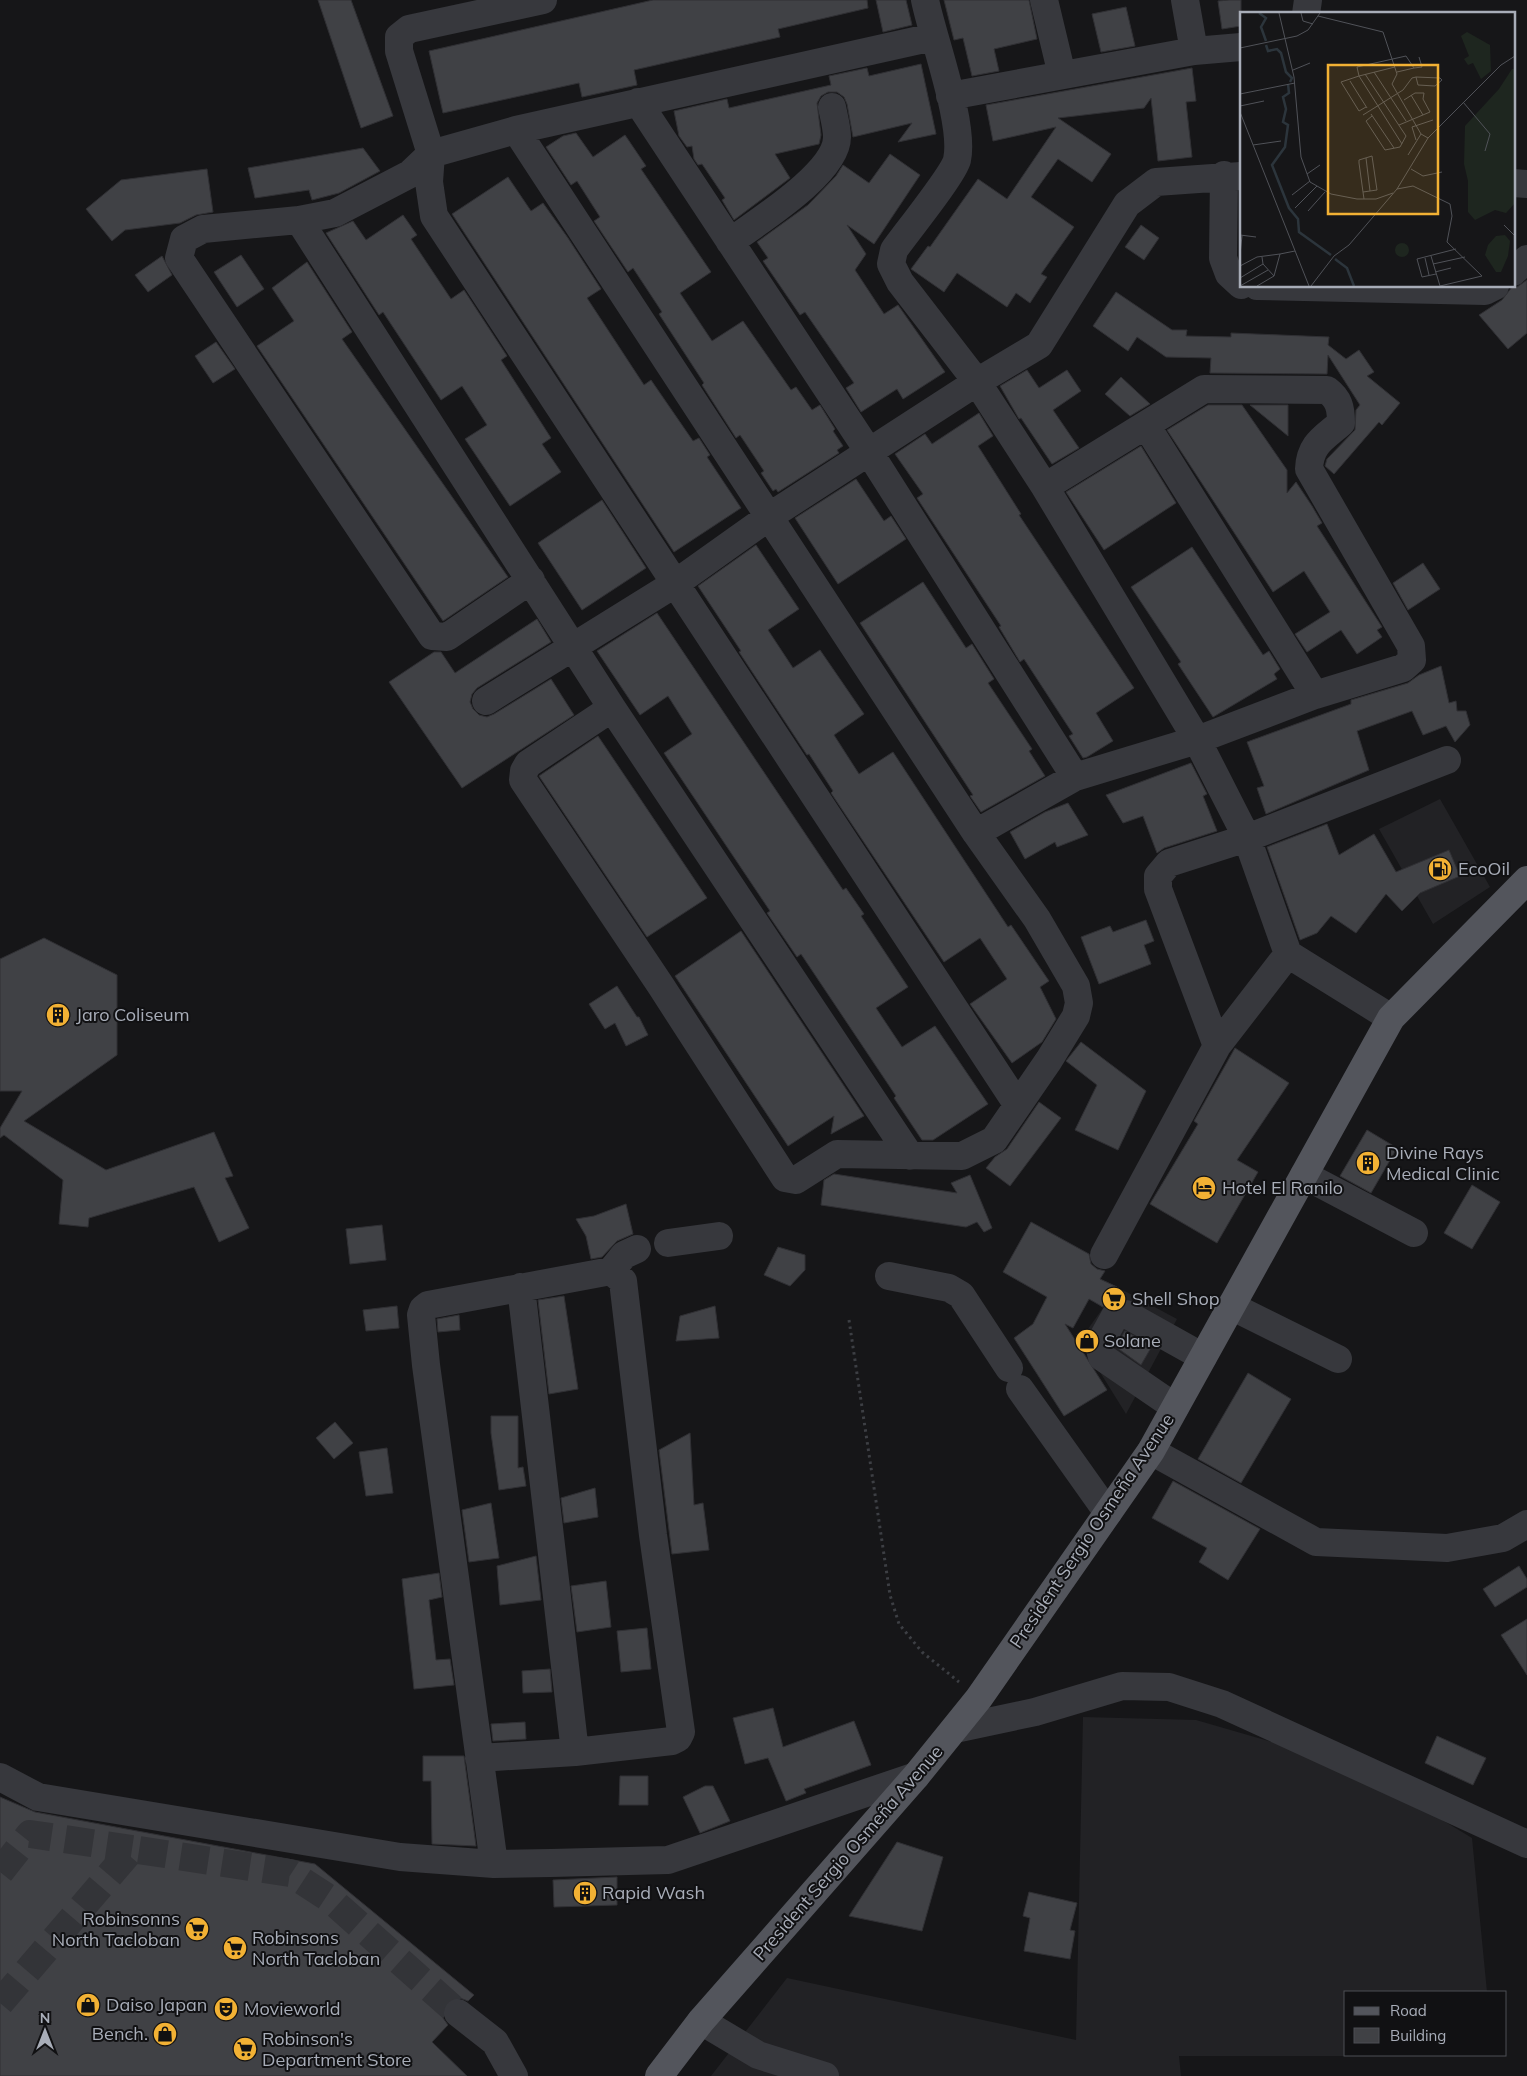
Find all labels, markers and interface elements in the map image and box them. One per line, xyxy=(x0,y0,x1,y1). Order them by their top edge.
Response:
inset map xyxy=(1240,12,1514,288)
fuel station icon: EcoOil xyxy=(1427,856,1453,882)
place label: EcoOil xyxy=(1458,857,1510,880)
building icon: Jaro Coliseum xyxy=(45,1002,71,1028)
place label: Jaro Coliseum xyxy=(76,1003,190,1026)
place label: Divine Rays Medical Clinic xyxy=(1386,1141,1500,1185)
building icon: Divine Rays Medical Clinic xyxy=(1355,1150,1381,1176)
hotel icon: Hotel El Ranilo xyxy=(1191,1175,1217,1201)
place label: Hotel El Ranilo xyxy=(1222,1176,1343,1199)
supermarket icon: Shell Shop xyxy=(1101,1286,1127,1312)
place label: Shell Shop xyxy=(1132,1287,1220,1310)
shop icon: Solane xyxy=(1074,1328,1100,1354)
place label: Solane xyxy=(1104,1329,1161,1352)
street label: President Sergio Osmeña Avenue xyxy=(1004,1409,1179,1652)
street label: President Sergio Osmeña Avenue xyxy=(748,1740,947,1965)
building icon: Rapid Wash xyxy=(572,1880,598,1906)
place label: Rapid Wash xyxy=(602,1881,705,1904)
place label: Robinsonns North Tacloban xyxy=(52,1907,180,1951)
supermarket icon: Robinsonns North Tacloban xyxy=(184,1916,210,1942)
place label: Robinsons North Tacloban xyxy=(252,1926,380,1970)
supermarket icon: Robinsons North Tacloban xyxy=(222,1935,248,1961)
legend xyxy=(1344,1991,1507,2056)
shop icon: Daiso Japan xyxy=(75,1992,101,2018)
place label: Daiso Japan xyxy=(106,1993,207,2016)
theatre icon: Movieworld xyxy=(213,1996,239,2022)
place label: Movieworld xyxy=(244,1997,341,2020)
text: Road xyxy=(1390,2001,1427,2020)
north arrow xyxy=(20,2006,70,2056)
text: N xyxy=(40,2009,50,2027)
shop icon: Bench. xyxy=(152,2021,178,2047)
place label: Bench. xyxy=(92,2022,148,2045)
text: Building xyxy=(1390,2026,1446,2045)
place label: Robinson's Department Store xyxy=(262,2027,411,2071)
supermarket icon: Robinson's Department Store xyxy=(232,2036,258,2062)

